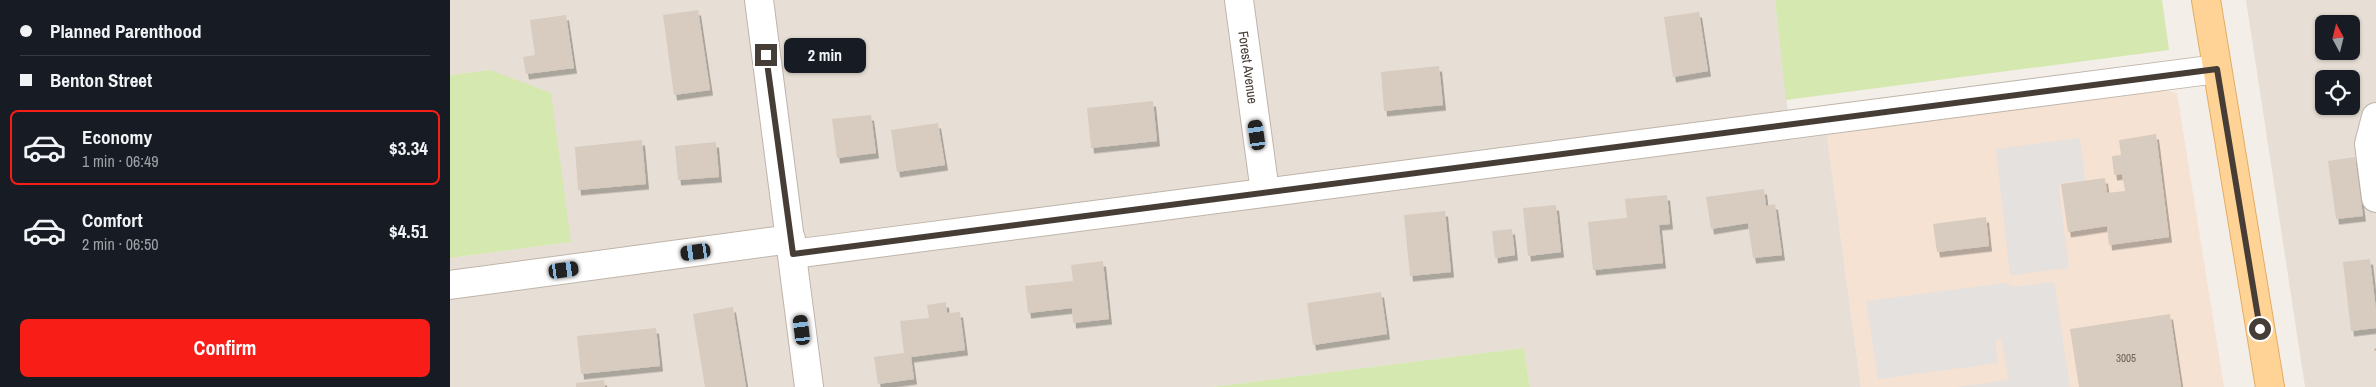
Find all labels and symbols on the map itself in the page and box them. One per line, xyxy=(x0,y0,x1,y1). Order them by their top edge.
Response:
north arrow xyxy=(2315,15,2360,60)
street label: Forest Avenue xyxy=(1234,30,1262,105)
callout: 2 min xyxy=(784,38,866,72)
route end xyxy=(755,44,777,66)
car xyxy=(1247,119,1266,151)
car xyxy=(680,242,711,262)
car xyxy=(548,260,579,280)
car xyxy=(792,314,811,346)
route start xyxy=(2249,318,2271,340)
house number: 3005 xyxy=(2116,351,2136,365)

